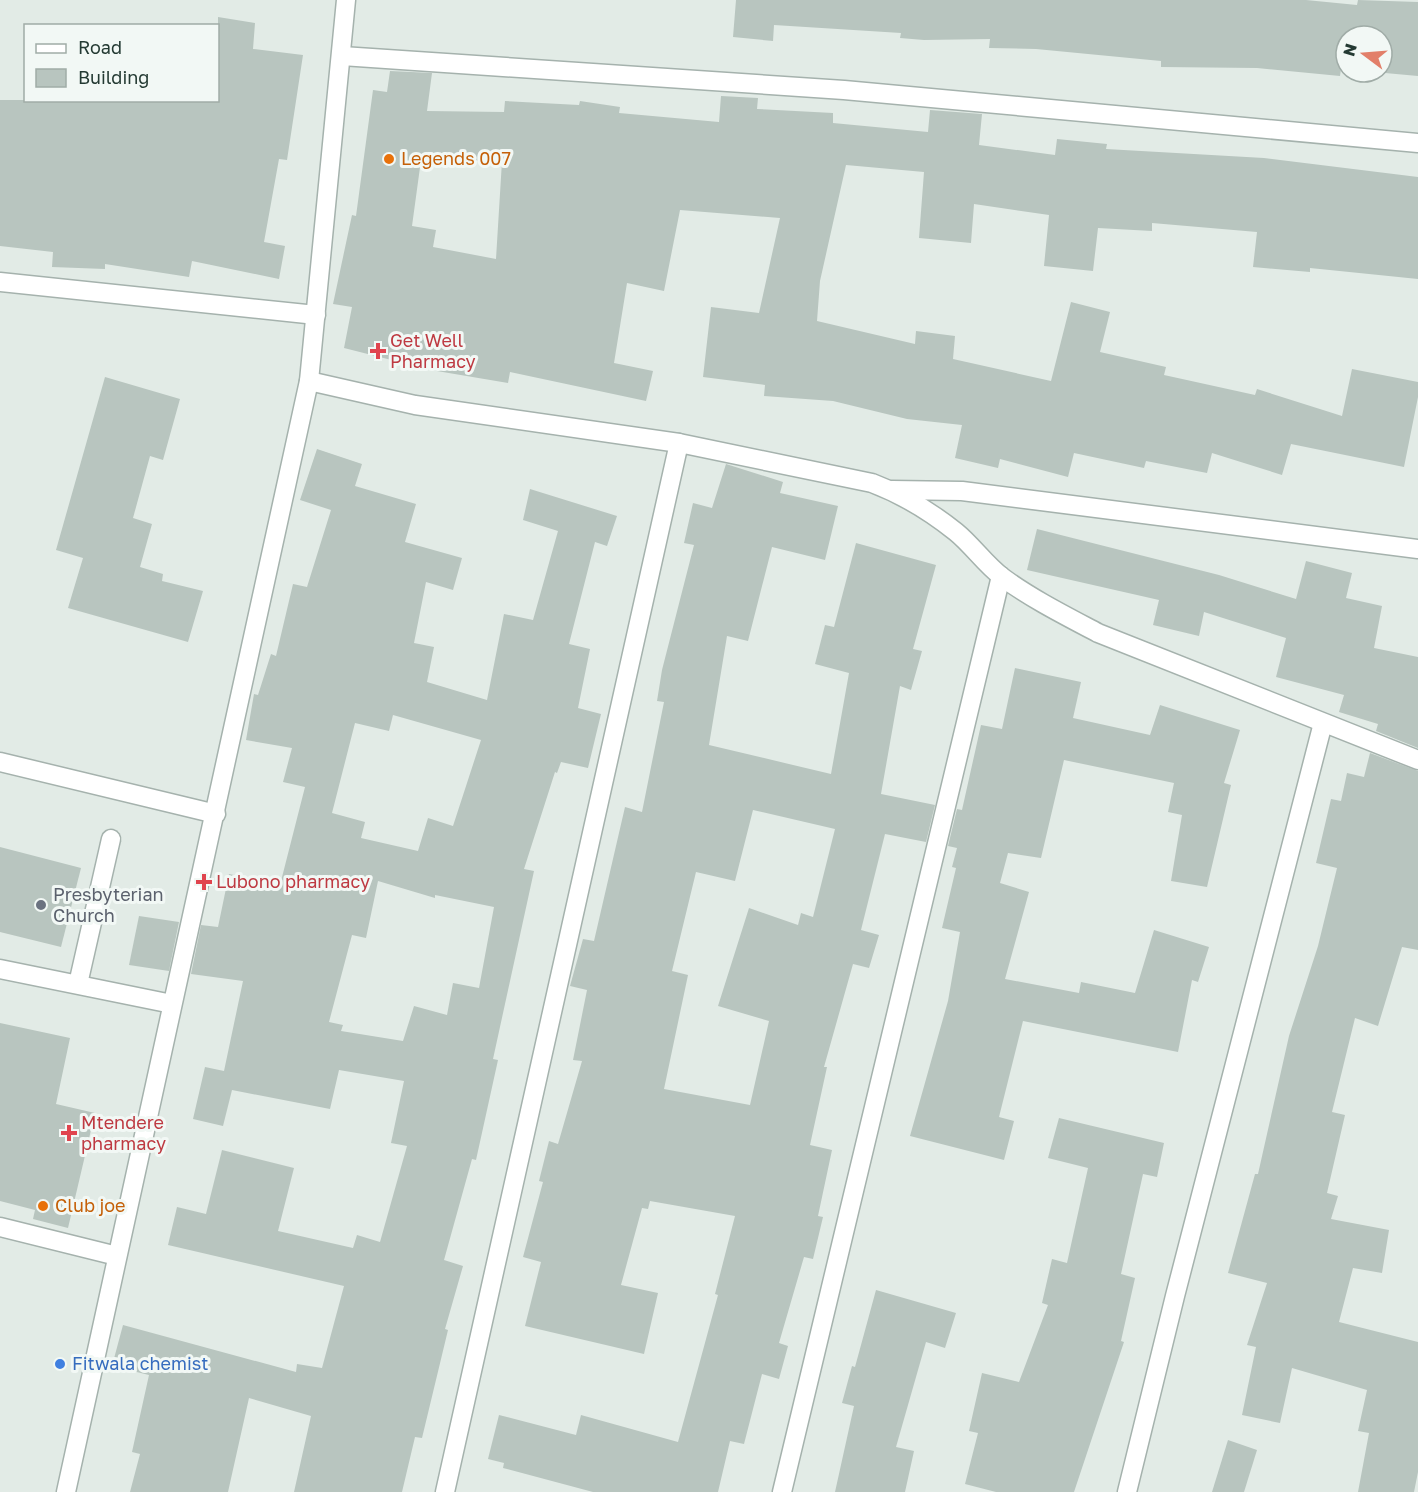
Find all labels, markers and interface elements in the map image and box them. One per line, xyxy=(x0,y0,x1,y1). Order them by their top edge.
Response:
legend xyxy=(24,24,219,102)
north arrow xyxy=(1334,24,1394,84)
text: Road xyxy=(78,36,122,58)
text: N xyxy=(1338,41,1361,58)
text: Building xyxy=(78,66,149,88)
place label: Legends 007 xyxy=(401,147,511,169)
marker: Legends 007 xyxy=(382,152,396,166)
place label: Get Well Pharmacy xyxy=(390,329,476,372)
marker: Get Well Pharmacy xyxy=(371,344,385,358)
place label: Lubono pharmacy xyxy=(216,870,370,892)
marker: Lubono pharmacy xyxy=(197,875,211,889)
place label: Presbyterian Church xyxy=(53,883,164,926)
marker: Presbyterian Church xyxy=(34,898,48,912)
place label: Mtendere pharmacy xyxy=(81,1111,166,1154)
marker: Mtendere pharmacy xyxy=(62,1126,76,1140)
place label: Club joe xyxy=(55,1194,126,1216)
marker: Club joe xyxy=(36,1199,50,1213)
place label: Fitwala chemist xyxy=(72,1352,209,1374)
marker: Fitwala chemist xyxy=(53,1357,67,1371)

